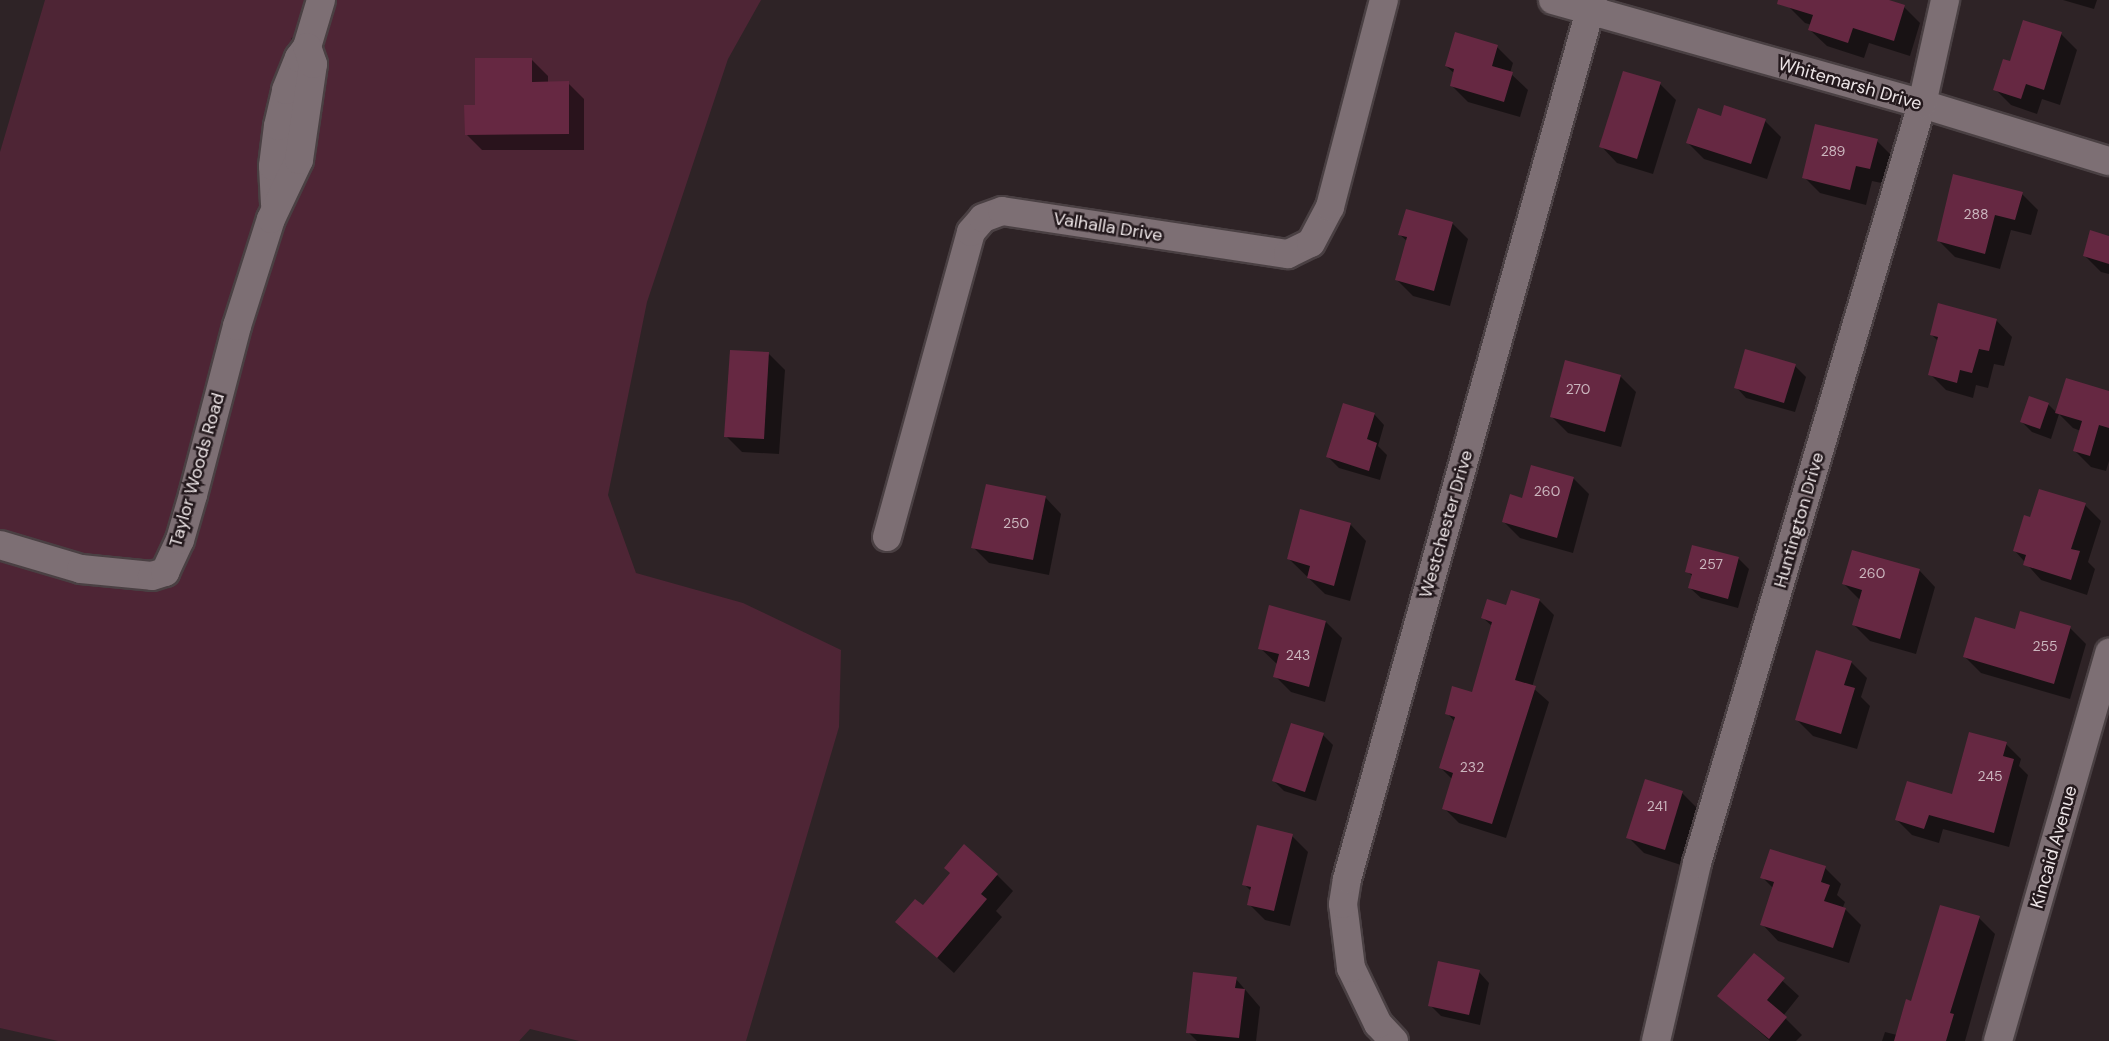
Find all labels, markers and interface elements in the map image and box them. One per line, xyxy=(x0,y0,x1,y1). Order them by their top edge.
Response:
street label: Whitemarsh Drive xyxy=(1776,53,1924,115)
house number: 289 xyxy=(1821,143,1845,159)
house number: 288 xyxy=(1964,206,1988,222)
street label: Valhalla Drive xyxy=(1052,208,1164,246)
house number: 270 xyxy=(1566,381,1590,397)
street label: Taylor Woods Road xyxy=(165,390,229,550)
street label: Westchester Drive xyxy=(1415,448,1477,600)
street label: Huntington Drive xyxy=(1769,450,1829,590)
house number: 260 xyxy=(1534,483,1560,499)
house number: 250 xyxy=(1003,515,1029,531)
house number: 257 xyxy=(1699,556,1723,572)
house number: 260 xyxy=(1859,565,1885,581)
house number: 255 xyxy=(2032,638,2058,654)
house number: 243 xyxy=(1286,647,1310,663)
house number: 232 xyxy=(1460,759,1484,775)
house number: 245 xyxy=(1978,768,2002,784)
street label: Kincaid Avenue xyxy=(2026,783,2082,911)
house number: 241 xyxy=(1647,798,1667,814)

